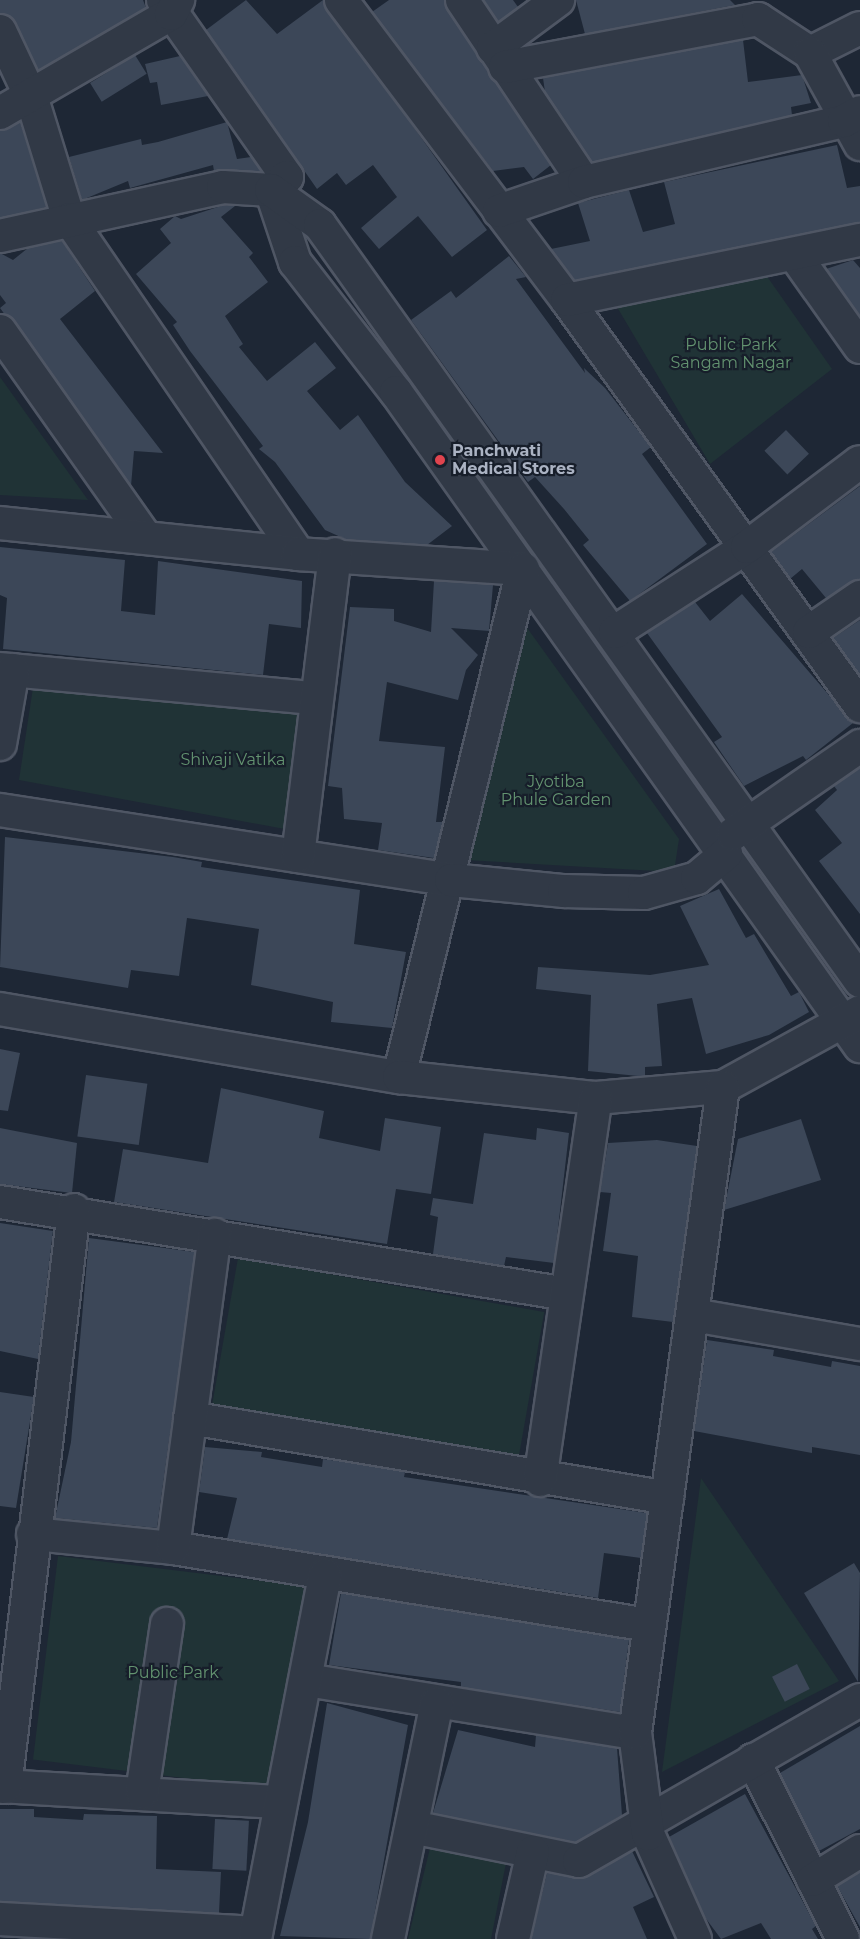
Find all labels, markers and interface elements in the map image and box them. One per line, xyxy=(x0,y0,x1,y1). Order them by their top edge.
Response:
park label: Public Park Sangam Nagar xyxy=(671,335,791,373)
place label: Panchwati Medical Stores xyxy=(452,441,575,479)
marker: Panchwati Medical Stores xyxy=(433,453,447,467)
park label: Shivaji Vatika xyxy=(180,750,286,770)
park label: Jyotiba Phule Garden xyxy=(501,772,611,810)
park label: Public Park xyxy=(127,1663,219,1683)

